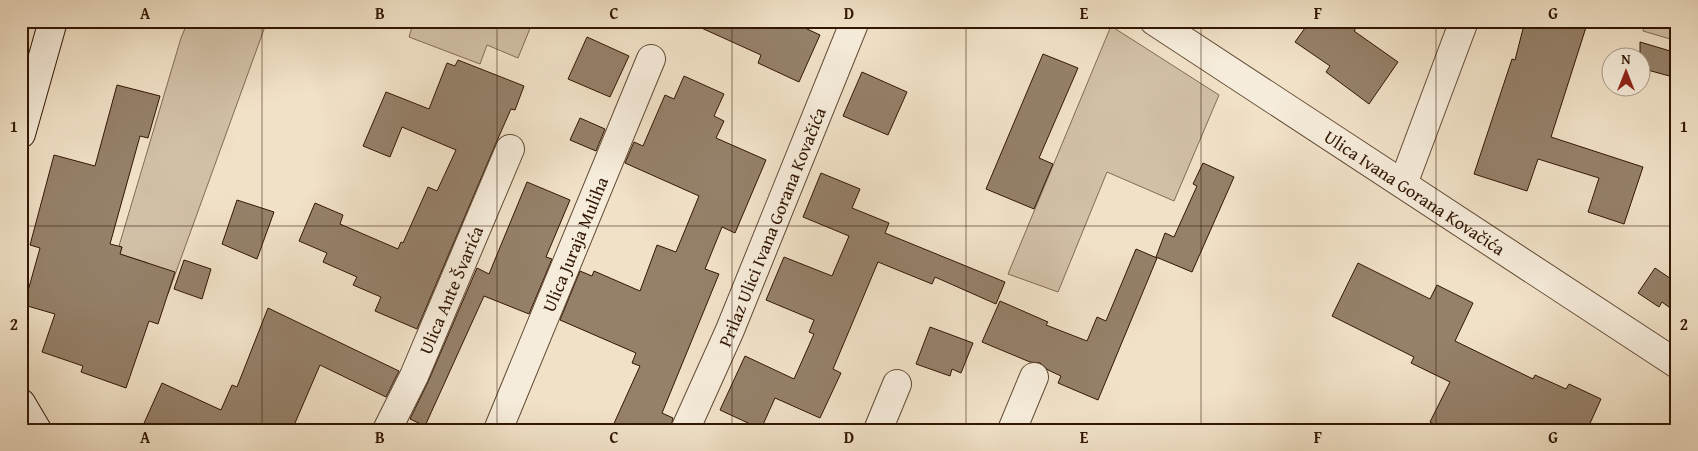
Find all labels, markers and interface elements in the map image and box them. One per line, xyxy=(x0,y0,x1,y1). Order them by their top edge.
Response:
text: A xyxy=(140,1,151,25)
text: B xyxy=(375,1,385,25)
text: C xyxy=(609,1,619,25)
text: D xyxy=(844,1,854,25)
text: E xyxy=(1080,1,1089,25)
text: F xyxy=(1314,1,1322,25)
text: G xyxy=(1548,1,1558,25)
north arrow xyxy=(1600,48,1650,98)
text: N xyxy=(1621,49,1631,69)
street label: Prilaz Ulici Ivana Gorana Kovačića xyxy=(711,103,832,351)
text: 1 xyxy=(10,114,18,138)
text: 1 xyxy=(1680,114,1688,138)
street label: Ulica Ivana Gorana Kovačića xyxy=(1319,123,1511,262)
street label: Ulica Juraja Muliha xyxy=(535,172,615,316)
street label: Ulica Ante Švarića xyxy=(411,221,490,358)
text: 2 xyxy=(10,312,18,336)
text: 2 xyxy=(1680,312,1688,336)
text: A xyxy=(140,425,151,449)
text: B xyxy=(375,425,385,449)
text: C xyxy=(609,425,619,449)
text: D xyxy=(844,425,854,449)
text: E xyxy=(1080,425,1089,449)
text: F xyxy=(1314,425,1322,449)
text: G xyxy=(1548,425,1558,449)

